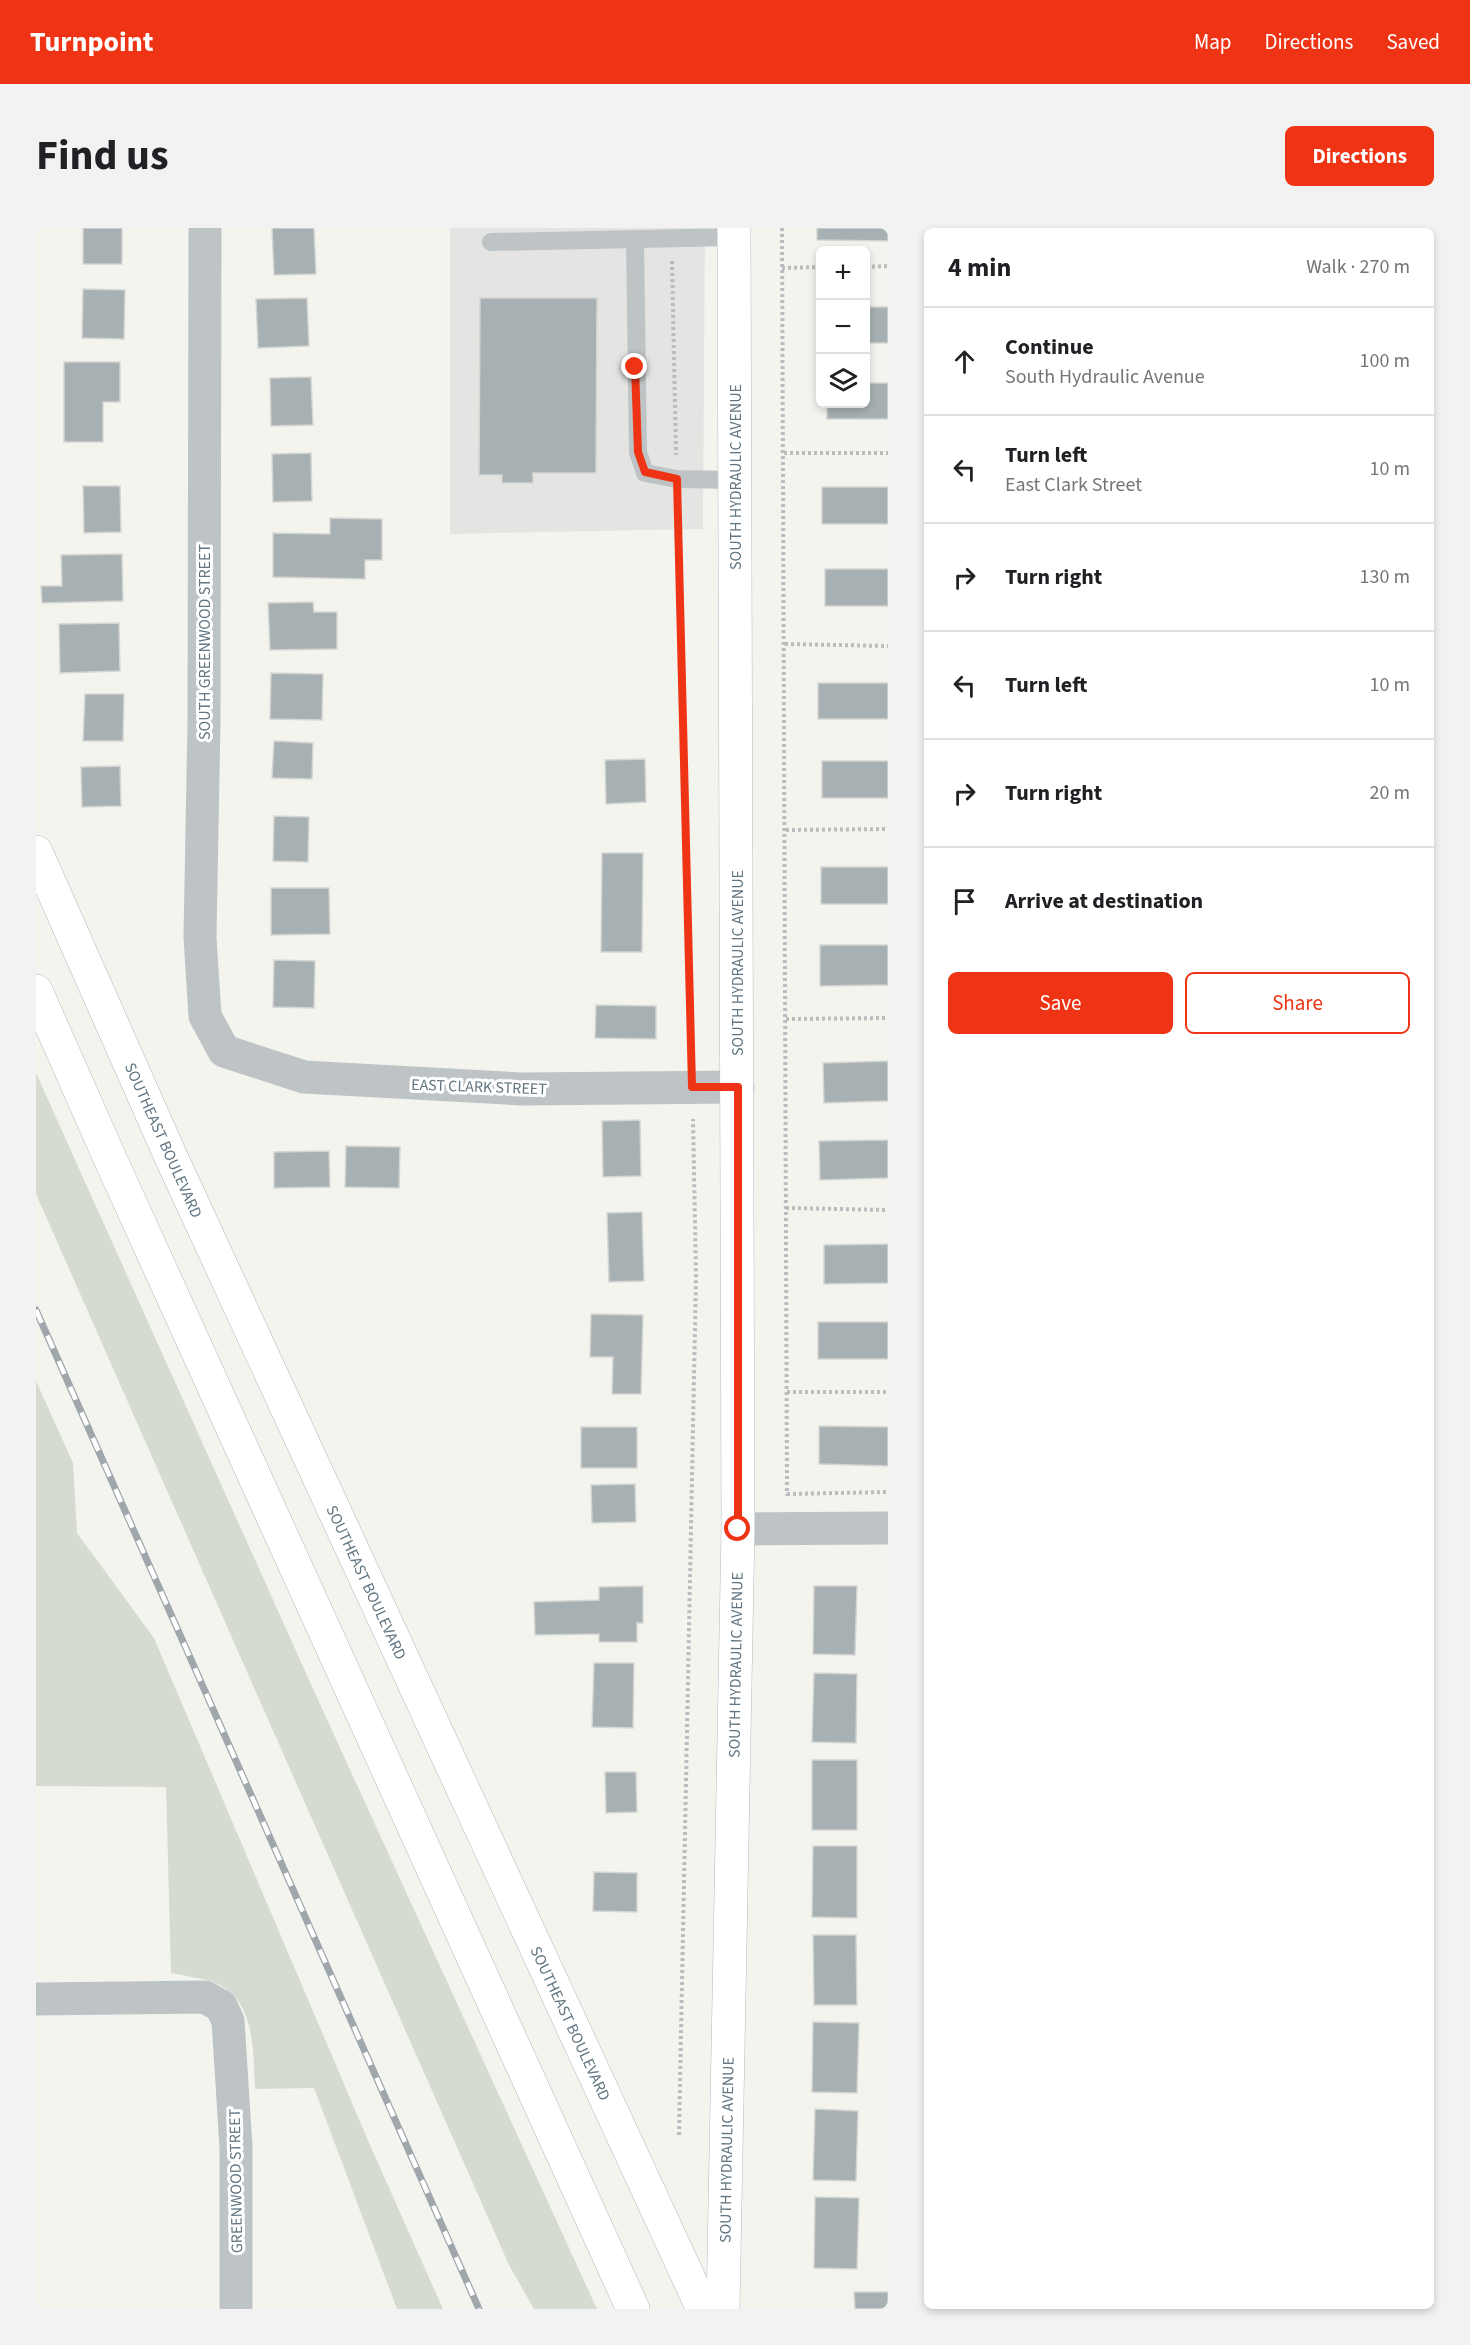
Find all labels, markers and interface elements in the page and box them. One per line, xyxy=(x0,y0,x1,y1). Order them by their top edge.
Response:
text: Turnpoint xyxy=(30,22,154,62)
text: Map xyxy=(1194,27,1232,57)
text: Directions xyxy=(1265,27,1353,57)
text: Saved xyxy=(1386,27,1440,57)
text: Find us xyxy=(36,126,169,186)
button: Directions xyxy=(1285,126,1434,186)
map controls xyxy=(816,246,870,408)
button: + xyxy=(816,246,870,300)
text: 4 min xyxy=(948,249,1011,286)
text: Walk · 270 m xyxy=(1306,253,1410,281)
button: − xyxy=(816,300,870,354)
text: Continue xyxy=(1005,331,1094,363)
icon: ahead xyxy=(948,345,981,378)
text: 100 m xyxy=(1360,347,1410,375)
route end xyxy=(621,353,647,379)
button: layers xyxy=(816,354,870,408)
text: South Hydraulic Avenue xyxy=(1005,363,1205,391)
street label: SOUTH HYDRAULIC AVENUE xyxy=(725,384,747,570)
text: Turn left xyxy=(1005,439,1087,471)
icon: left xyxy=(948,453,981,486)
text: 10 m xyxy=(1370,455,1410,483)
text: East Clark Street xyxy=(1005,471,1142,499)
street label: SOUTH GREENWOOD STREET xyxy=(194,544,216,740)
icon: right xyxy=(948,561,981,594)
text: Turn right xyxy=(1005,561,1102,593)
text: 130 m xyxy=(1360,563,1410,591)
icon: left xyxy=(948,669,981,702)
text: Turn left xyxy=(1005,669,1087,701)
text: 10 m xyxy=(1370,671,1410,699)
icon: right xyxy=(948,777,981,810)
text: Turn right xyxy=(1005,777,1102,809)
text: 20 m xyxy=(1370,779,1410,807)
street label: SOUTH HYDRAULIC AVENUE xyxy=(727,870,749,1056)
icon: arrive xyxy=(948,885,981,918)
text: Arrive at destination xyxy=(1005,885,1203,917)
button: Save xyxy=(948,972,1173,1034)
button: Share xyxy=(1185,972,1410,1034)
street label: SOUTHEAST BOULEVARD xyxy=(119,1059,207,1222)
street label: EAST CLARK STREET xyxy=(411,1074,548,1100)
street label: SOUTHEAST BOULEVARD xyxy=(321,1502,412,1663)
route start xyxy=(724,1515,750,1541)
street label: SOUTH HYDRAULIC AVENUE xyxy=(723,1572,749,1758)
street label: SOUTHEAST BOULEVARD xyxy=(525,1943,616,2104)
street label: SOUTH HYDRAULIC AVENUE xyxy=(714,2057,740,2243)
street label: GREENWOOD STREET xyxy=(224,2108,248,2253)

